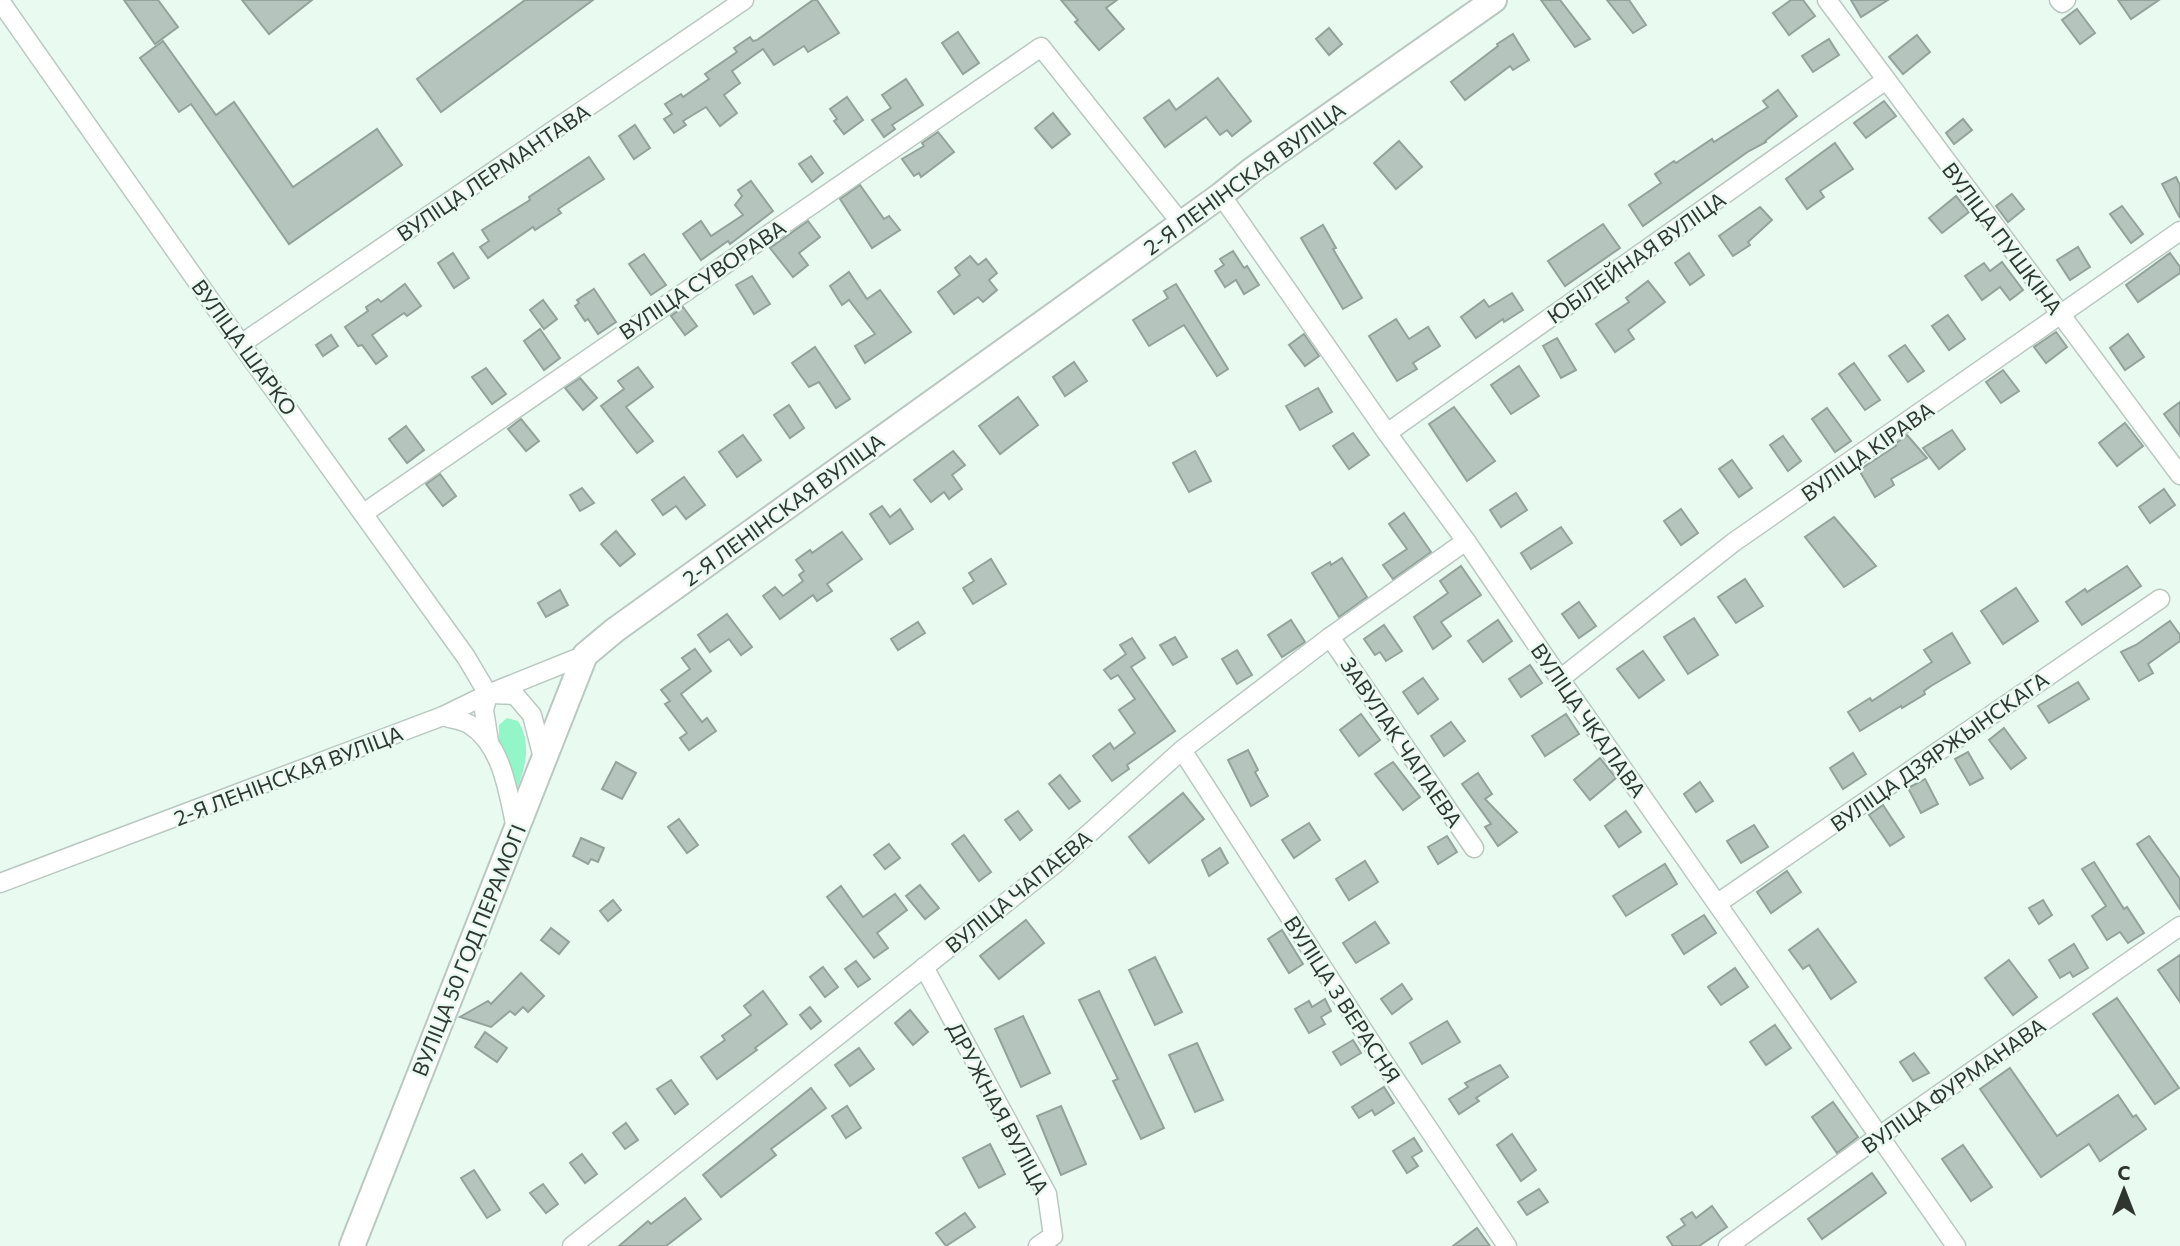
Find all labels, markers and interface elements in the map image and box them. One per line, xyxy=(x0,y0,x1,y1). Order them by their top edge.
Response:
street label: 2-Я ЛЕНІНСКАЯ ВУЛІЦА xyxy=(1138,97,1350,259)
street label: ВУЛІЦА ЛЕРМАНТАВА xyxy=(392,98,594,246)
street label: ВУЛІЦА ПУШКІНА xyxy=(1938,157,2068,319)
street label: ЮБІЛЕЙНАЯ ВУЛІЦА xyxy=(1542,186,1730,328)
street label: ВУЛІЦА СУВОРАВА xyxy=(614,214,790,344)
street label: ВУЛІЦА ШАРКО xyxy=(187,274,303,420)
street label: ВУЛІЦА КІРАВА xyxy=(1796,396,1938,506)
street label: 2-Я ЛЕНІНСКАЯ ВУЛІЦА xyxy=(677,428,889,590)
street label: ВУЛІЦА ЧКАЛАВА xyxy=(1526,638,1652,802)
street label: ЗАВУЛАК ЧАПАЕВА xyxy=(1336,652,1468,832)
street label: ВУЛІЦА ДЗЯРЖЫНСКАГА xyxy=(1825,666,2053,836)
street label: 2-Я ЛЕНІНСКАЯ ВУЛІЦА xyxy=(170,720,406,830)
street label: ВУЛІЦА 50 ГОД ПЕРАМОГІ xyxy=(406,820,530,1080)
street label: ВУЛІЦА ЧАПАЕВА xyxy=(940,824,1096,958)
street label: ВУЛІЦА 3 ВЕРАСНЯ xyxy=(1280,911,1406,1087)
street label: ВУЛІЦА ФУРМАНАВА xyxy=(1856,1012,2050,1158)
street label: ДРУЖНАЯ ВУЛІЦА xyxy=(943,1018,1055,1198)
north arrow xyxy=(2089,1155,2159,1225)
text: С xyxy=(2118,1161,2131,1184)

